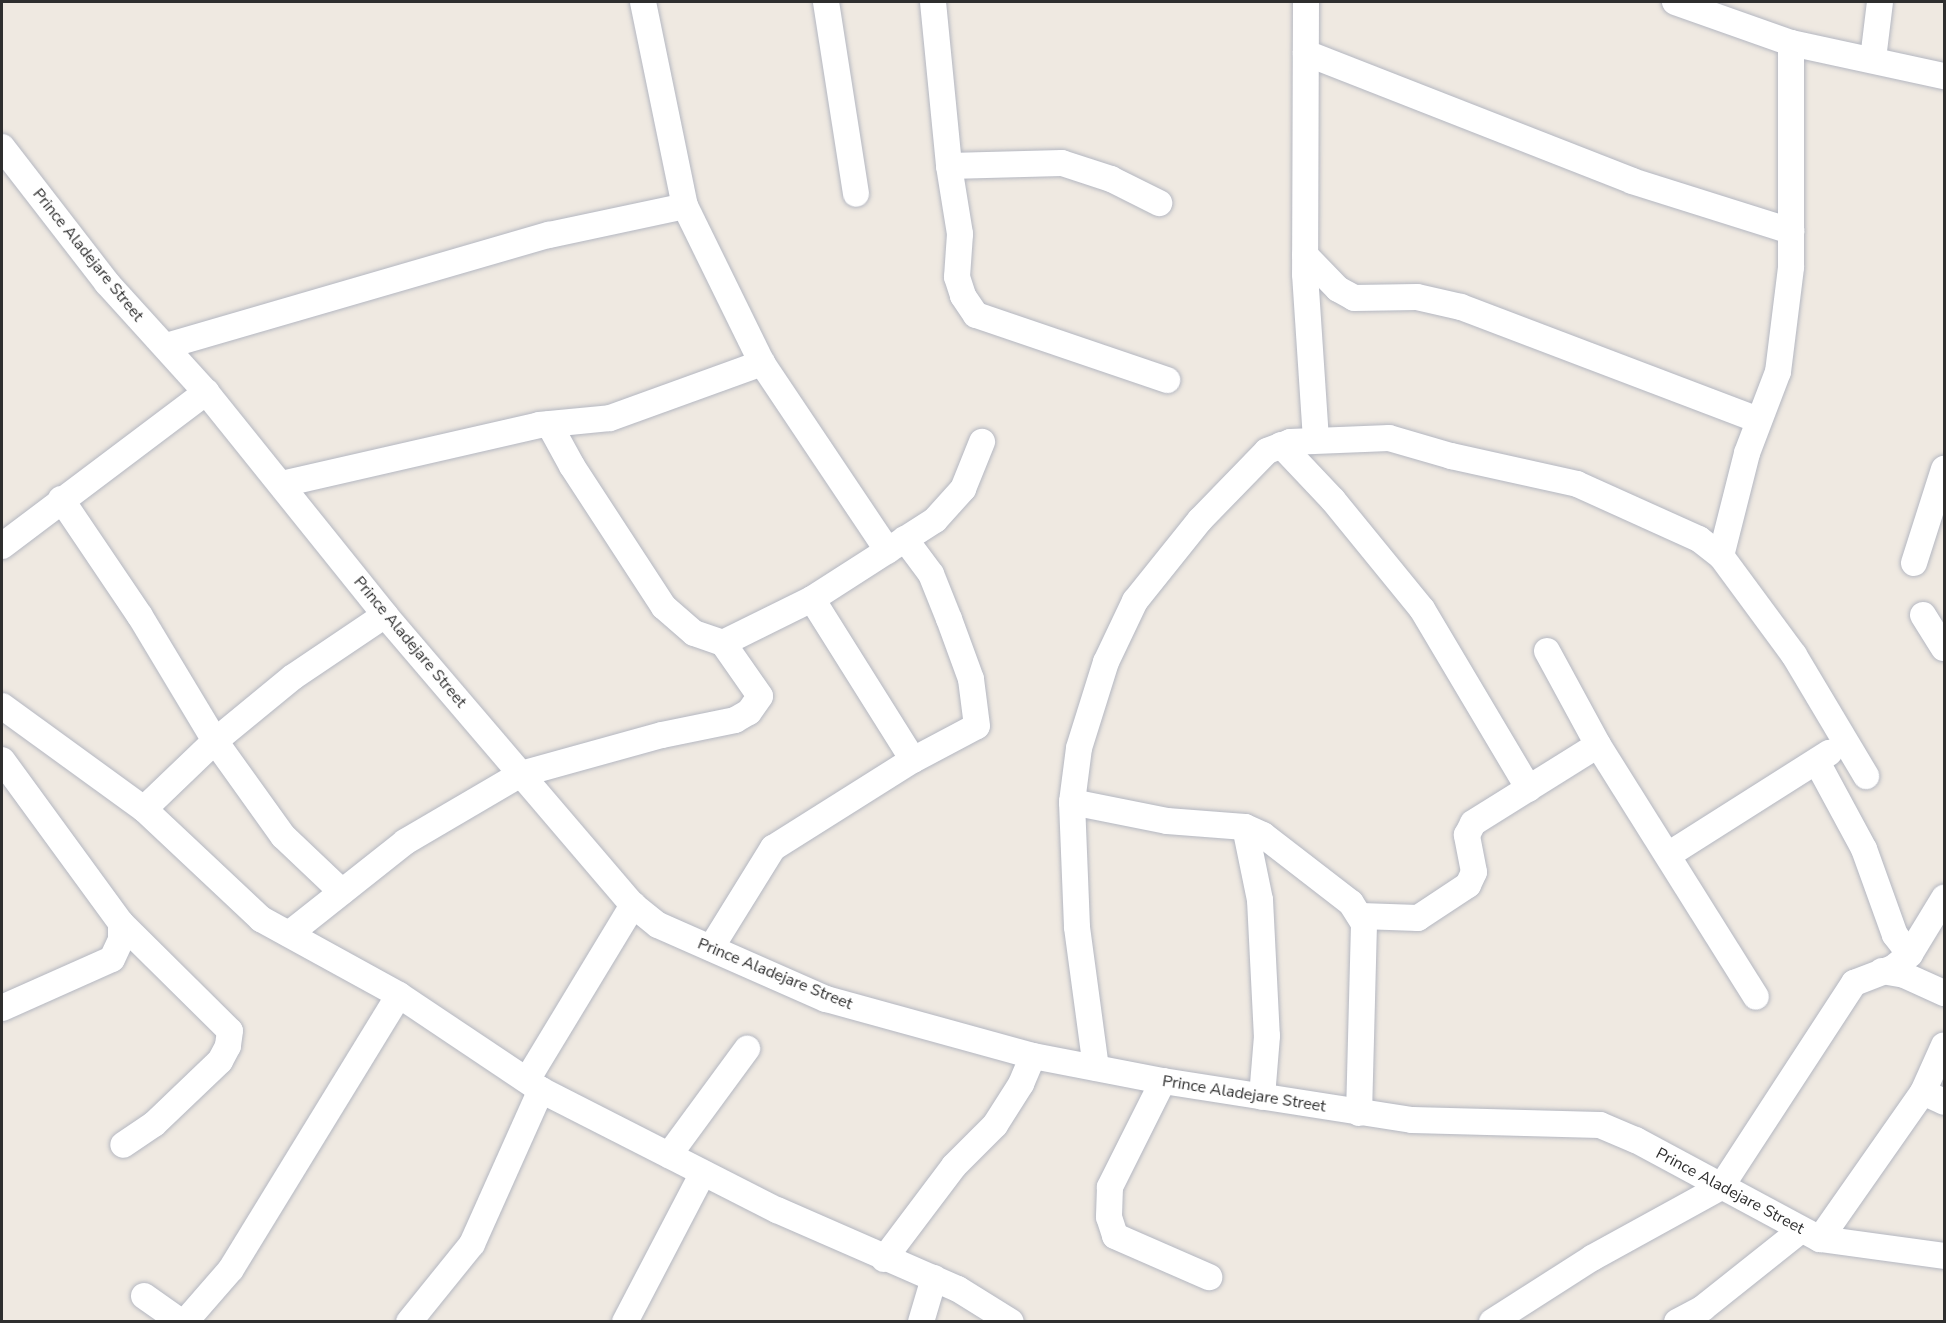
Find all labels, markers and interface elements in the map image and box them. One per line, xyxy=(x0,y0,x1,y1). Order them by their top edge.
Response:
street label: Prince Aladejare Street xyxy=(29,185,147,325)
street label: Prince Aladejare Street xyxy=(350,573,470,711)
street label: Prince Aladejare Street xyxy=(695,934,855,1014)
street label: Prince Aladejare Street xyxy=(1161,1072,1327,1116)
street label: Prince Aladejare Street xyxy=(1653,1144,1807,1238)

